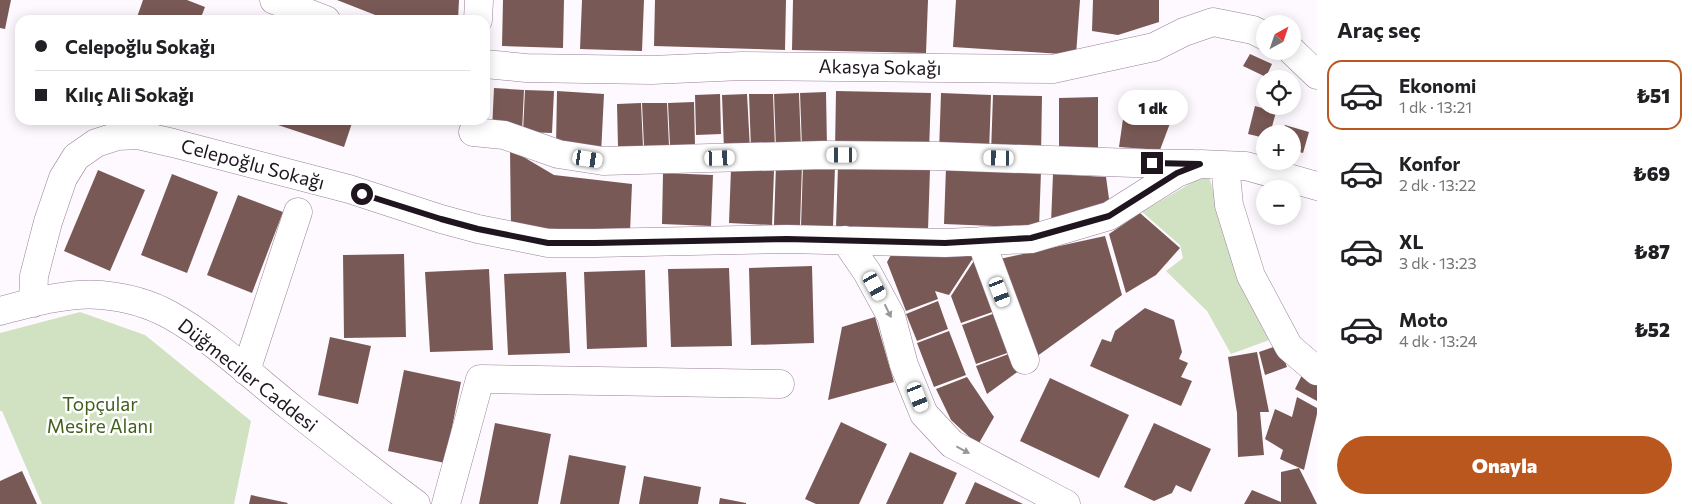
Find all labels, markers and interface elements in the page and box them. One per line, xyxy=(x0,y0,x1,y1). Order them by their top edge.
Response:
north arrow xyxy=(1256,15,1301,60)
map controls xyxy=(1256,15,1301,225)
text: Araç seç xyxy=(1337,16,1421,43)
text: Celepoğlu Sokağı xyxy=(65,35,215,58)
street label: Akasya Sokağı xyxy=(818,54,942,79)
button: locate xyxy=(1256,70,1301,115)
icon: car xyxy=(1339,73,1384,118)
text: Ekonomi xyxy=(1399,74,1476,97)
text: Kılıç Ali Sokağı xyxy=(65,83,194,106)
text: ₺51 xyxy=(1636,84,1670,107)
callout: 1 dk xyxy=(1117,90,1187,126)
text: 1 dk · 13:21 xyxy=(1399,97,1472,116)
text: 1 dk xyxy=(1138,98,1168,117)
button: + xyxy=(1256,125,1301,170)
street label: Celepoğlu Sokağı xyxy=(179,133,327,194)
car xyxy=(827,148,857,163)
car xyxy=(572,149,603,169)
car xyxy=(704,150,735,166)
car xyxy=(983,150,1014,166)
icon: car xyxy=(1339,151,1384,196)
route end xyxy=(1141,152,1163,174)
text: Konfor xyxy=(1399,152,1460,175)
text: ₺69 xyxy=(1633,162,1670,185)
text: 2 dk · 13:22 xyxy=(1399,175,1476,194)
button: − xyxy=(1256,180,1301,225)
route start xyxy=(351,183,373,205)
icon: car xyxy=(1339,229,1384,274)
text: XL xyxy=(1399,230,1424,253)
text: ₺87 xyxy=(1634,240,1670,263)
text: 3 dk · 13:23 xyxy=(1399,253,1477,272)
car xyxy=(861,269,888,303)
car xyxy=(987,275,1012,309)
one-way arrow xyxy=(884,304,893,319)
icon: car xyxy=(1339,307,1384,352)
text: Moto xyxy=(1399,308,1448,331)
street label: Düğmeciler Caddesi xyxy=(174,313,322,436)
text: ₺52 xyxy=(1634,318,1670,341)
text: 4 dk · 13:24 xyxy=(1399,331,1477,350)
car xyxy=(905,380,930,414)
park label: Topçular Mesire Alanı xyxy=(47,392,153,437)
button: Onayla xyxy=(1337,436,1672,494)
one-way arrow xyxy=(956,446,970,454)

